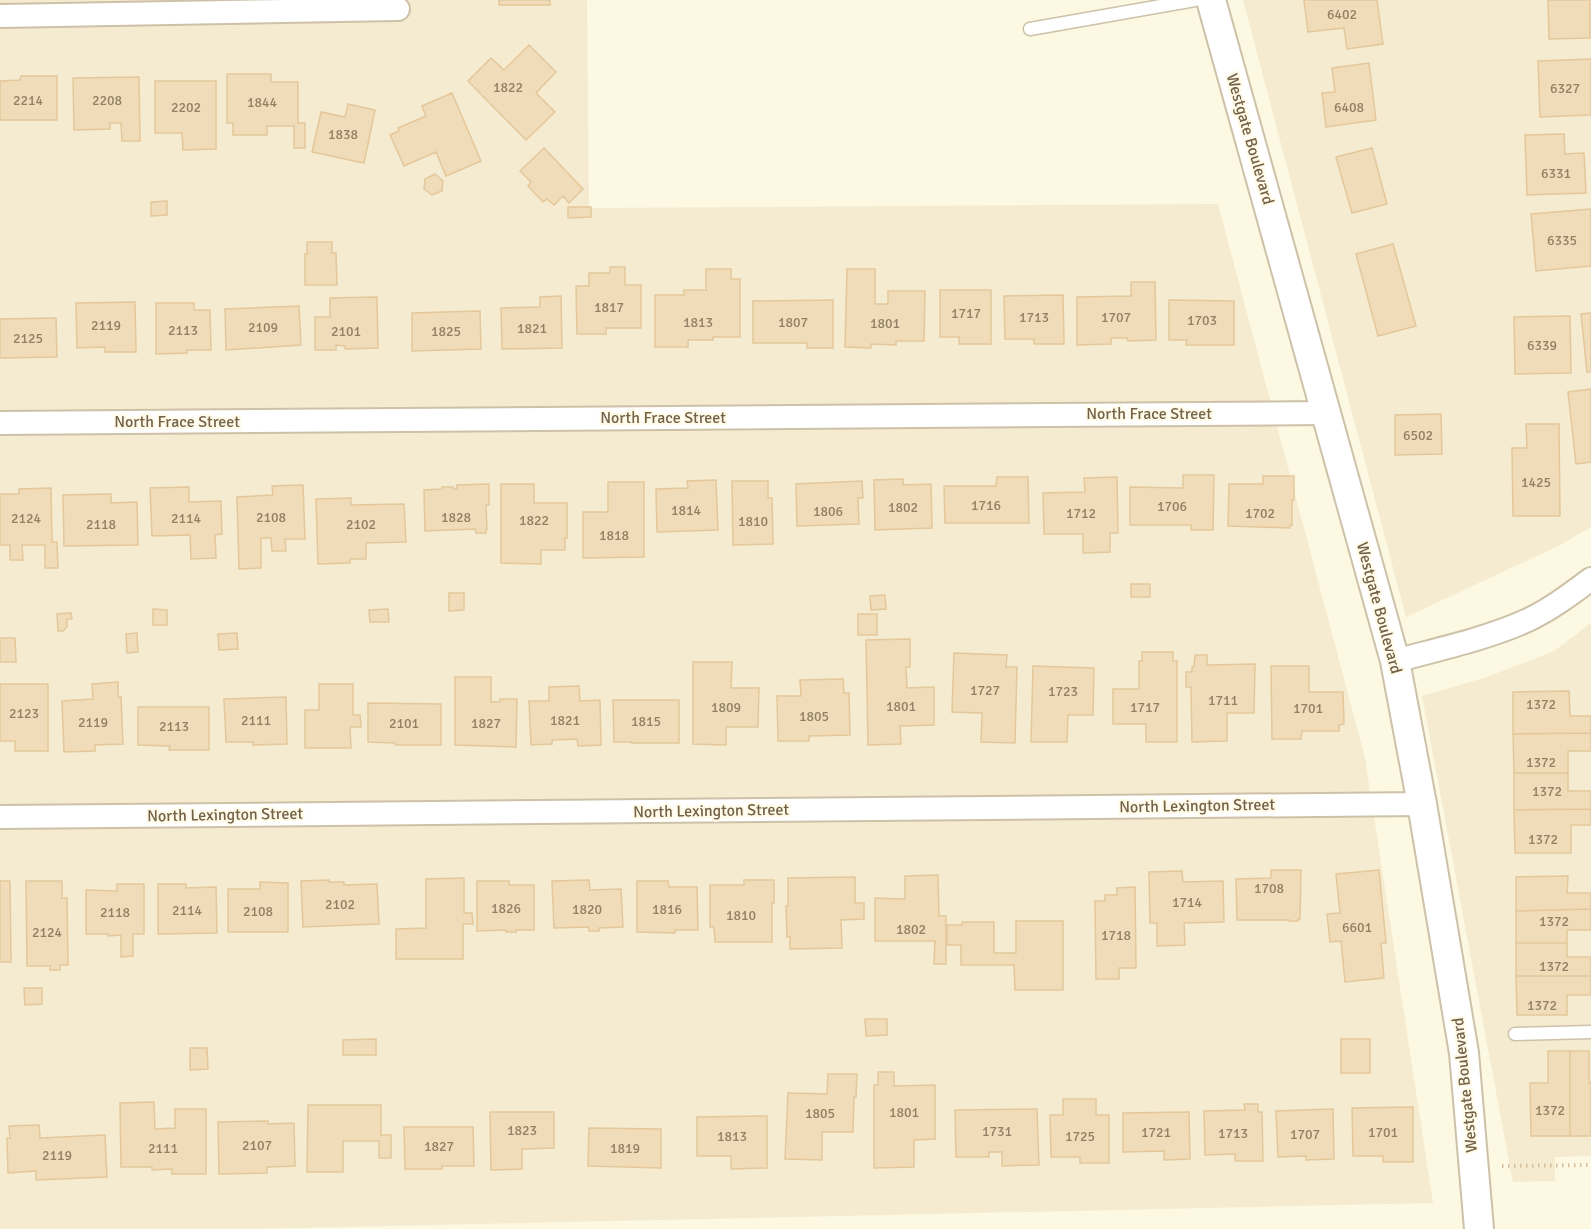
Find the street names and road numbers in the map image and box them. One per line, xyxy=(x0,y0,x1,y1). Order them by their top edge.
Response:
street label: Westgate Boulevard xyxy=(1222,71,1278,207)
street label: North Frace Street xyxy=(1086,404,1212,424)
street label: North Frace Street xyxy=(600,408,726,428)
street label: North Frace Street xyxy=(114,412,240,432)
street label: Westgate Boulevard xyxy=(1352,540,1406,676)
street label: North Lexington Street xyxy=(1119,795,1275,817)
street label: North Lexington Street xyxy=(633,800,789,822)
street label: North Lexington Street xyxy=(147,804,303,826)
street label: Westgate Boulevard xyxy=(1448,1017,1482,1153)

